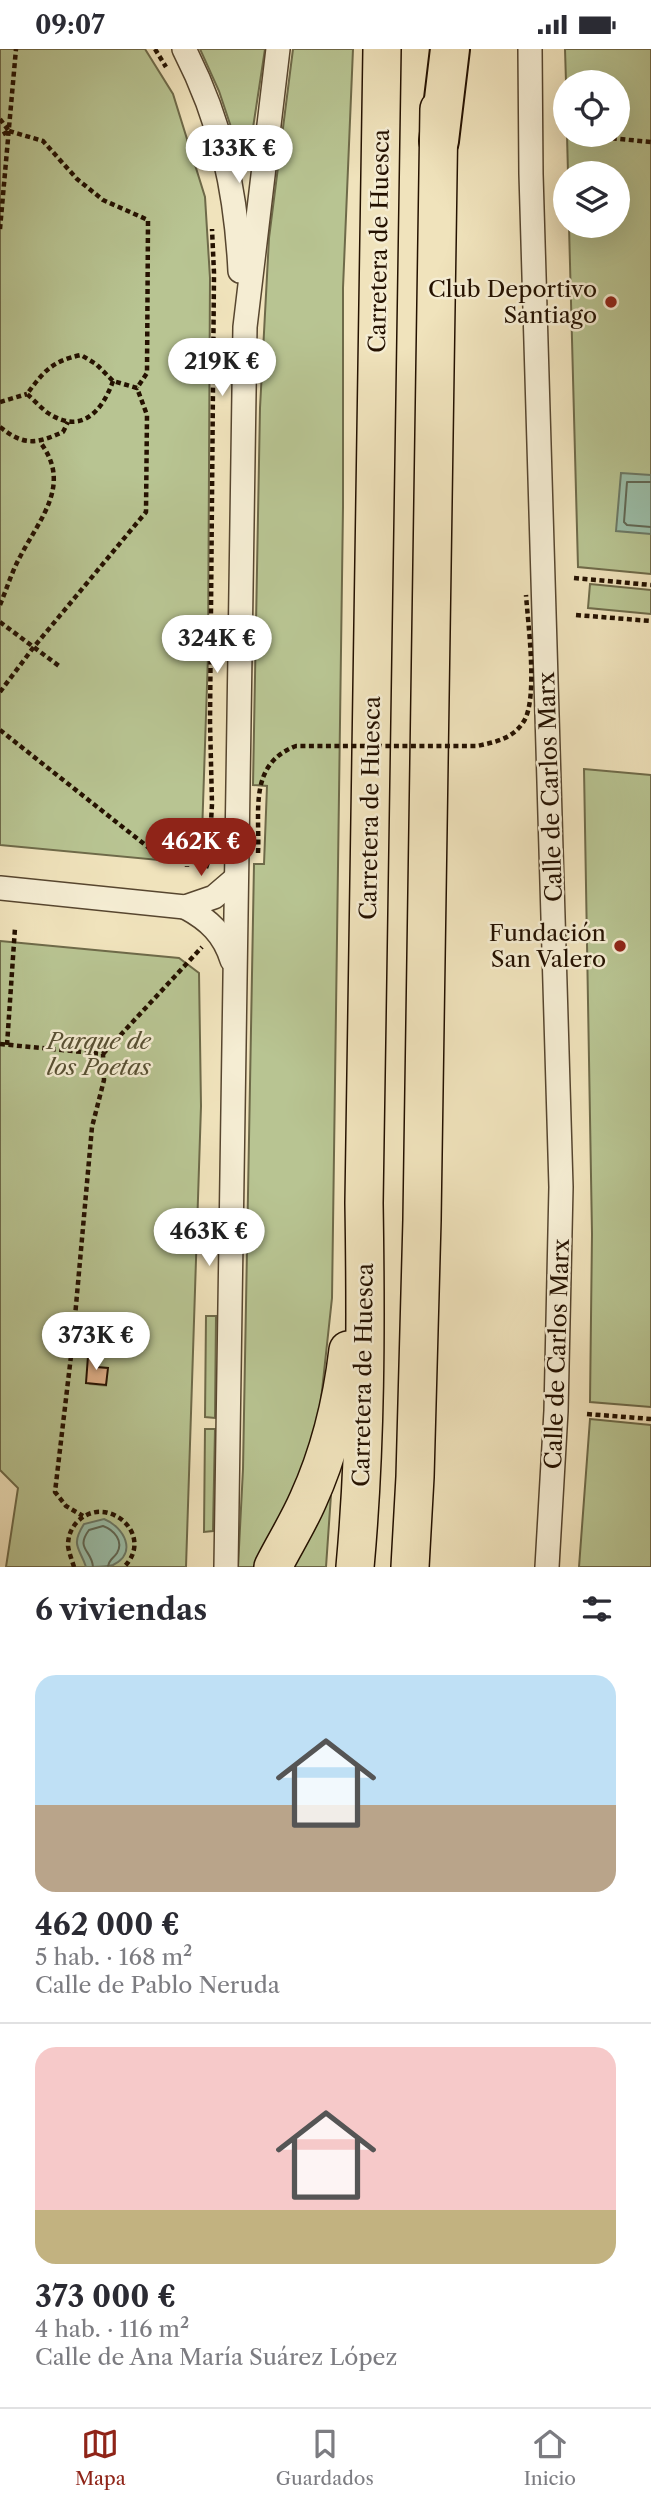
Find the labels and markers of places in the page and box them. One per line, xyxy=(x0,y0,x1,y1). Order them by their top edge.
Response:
pin: 133K € xyxy=(182,125,296,185)
place label: Club Deportivo Santiago xyxy=(428,275,597,329)
marker: Club Deportivo Santiago xyxy=(603,294,619,310)
pin: 219K € xyxy=(165,339,279,398)
pin: 324K € xyxy=(160,615,274,675)
pin: 462K € xyxy=(144,819,258,878)
place label: Fundación San Valero xyxy=(489,919,606,973)
marker: Fundación San Valero xyxy=(612,938,628,954)
pin: 463K € xyxy=(152,1209,266,1268)
pin: 373K € xyxy=(39,1313,153,1372)

